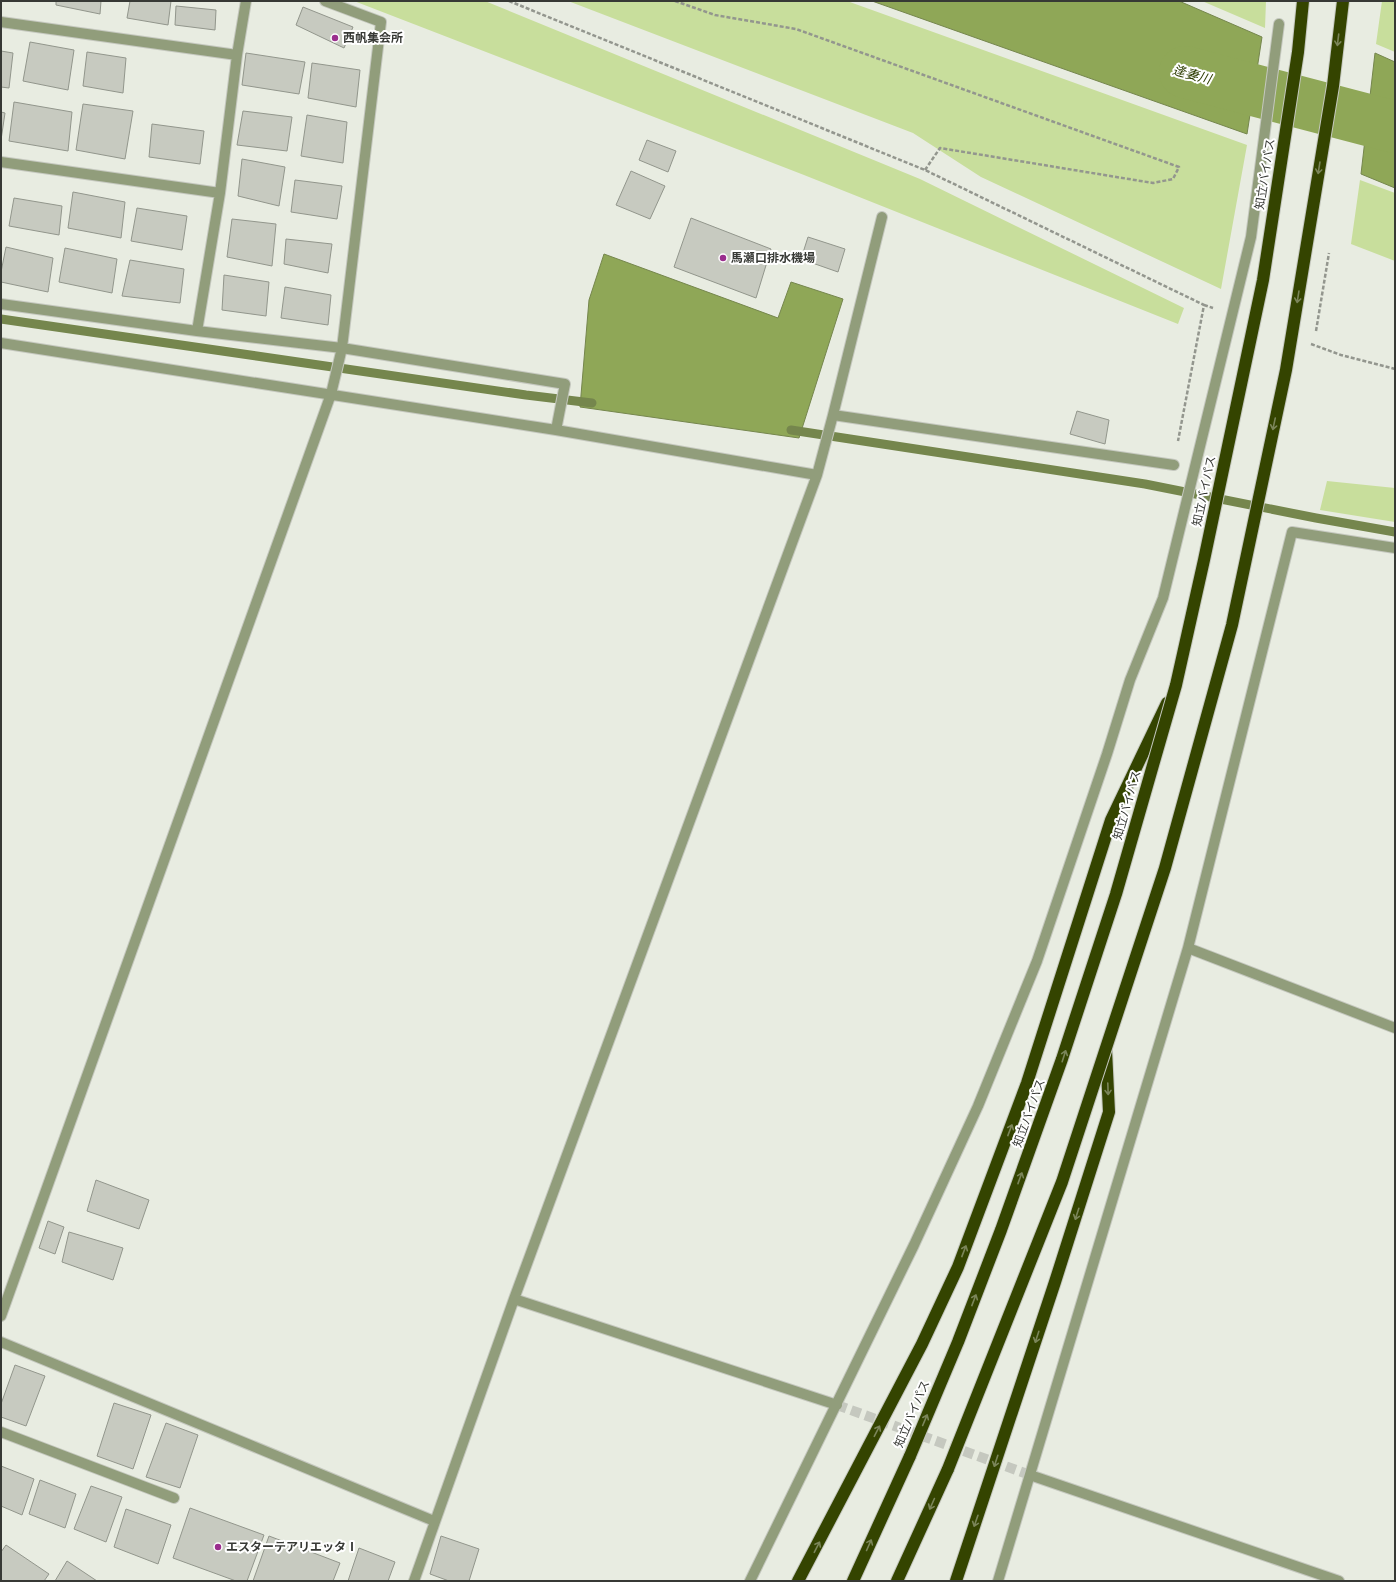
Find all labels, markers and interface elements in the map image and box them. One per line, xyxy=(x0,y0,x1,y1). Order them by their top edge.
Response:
place label: 西帆集会所 xyxy=(343,31,403,45)
marker: 西帆集会所 xyxy=(330,33,340,43)
one-way arrow xyxy=(1334,33,1342,46)
water label: 逢妻川 xyxy=(1171,62,1215,87)
street label: 知立バイパス xyxy=(1252,137,1278,211)
one-way arrow xyxy=(1315,161,1323,174)
place label: 馬瀬口排水機場 xyxy=(731,251,815,265)
marker: 馬瀬口排水機場 xyxy=(718,253,728,263)
one-way arrow xyxy=(1294,290,1302,303)
one-way arrow xyxy=(1270,418,1278,431)
street label: 知立バイパス xyxy=(1190,454,1218,528)
street label: 知立バイパス xyxy=(1110,769,1144,841)
one-way arrow xyxy=(1060,1050,1068,1062)
street label: 知立バイパス xyxy=(1010,1077,1048,1149)
one-way arrow xyxy=(1104,1082,1112,1095)
one-way arrow xyxy=(1006,1124,1014,1136)
one-way arrow xyxy=(1017,1172,1024,1185)
one-way arrow xyxy=(1073,1207,1080,1220)
one-way arrow xyxy=(961,1246,969,1258)
one-way arrow xyxy=(971,1294,979,1306)
one-way arrow xyxy=(1033,1331,1040,1344)
street label: 知立バイパス xyxy=(892,1378,932,1450)
one-way arrow xyxy=(922,1414,929,1426)
one-way arrow xyxy=(874,1426,881,1438)
one-way arrow xyxy=(992,1454,1000,1466)
one-way arrow xyxy=(927,1498,935,1510)
one-way arrow xyxy=(972,1514,979,1527)
place label: エスターテアリエッタⅠ xyxy=(226,1540,358,1554)
one-way arrow xyxy=(866,1540,873,1552)
one-way arrow xyxy=(814,1541,821,1553)
marker: エスターテアリエッタⅠ xyxy=(213,1542,223,1552)

